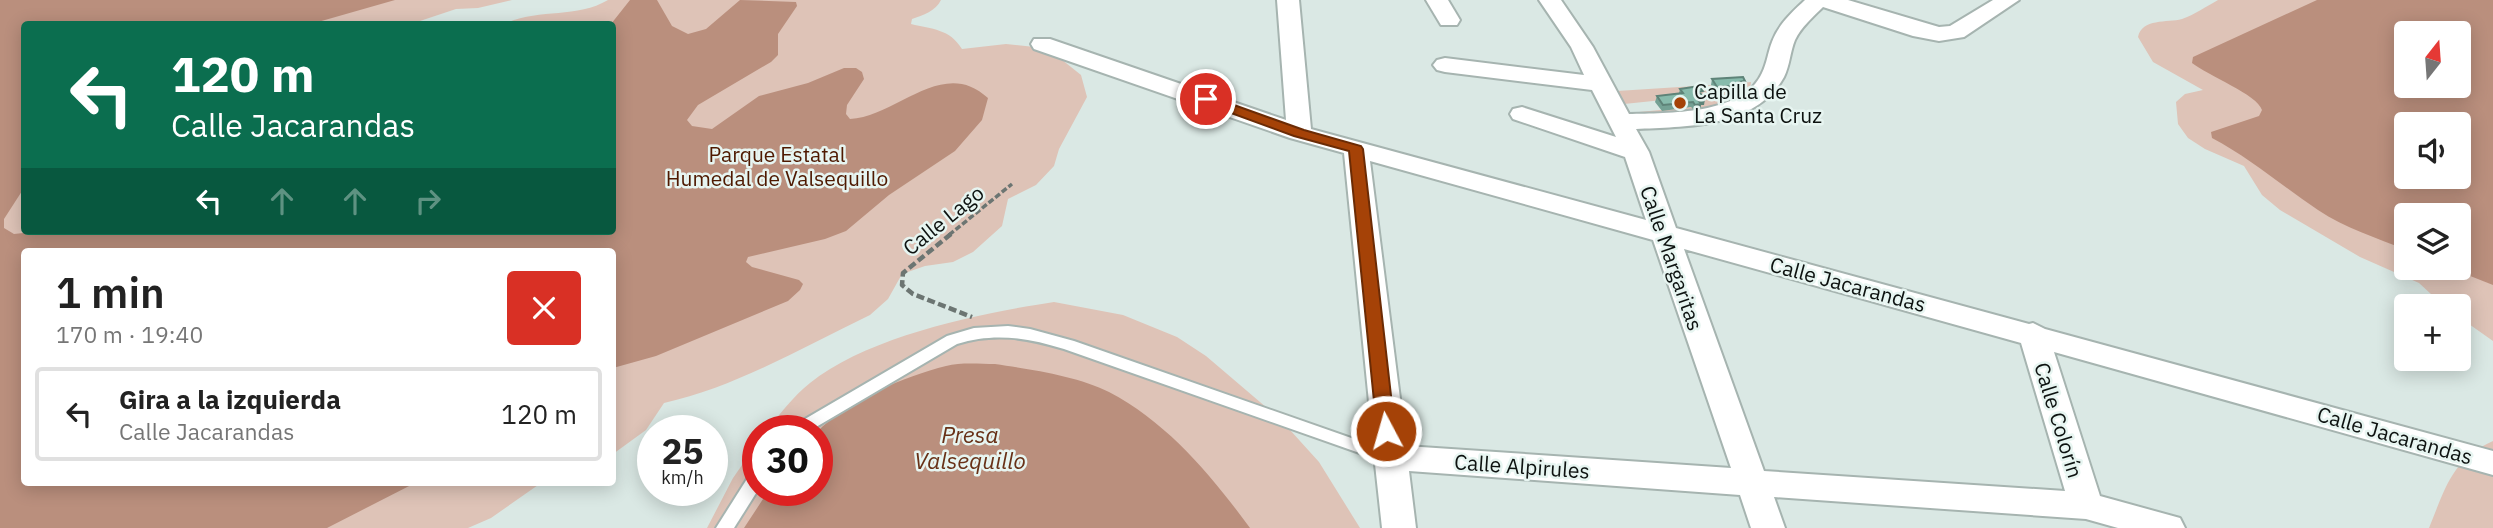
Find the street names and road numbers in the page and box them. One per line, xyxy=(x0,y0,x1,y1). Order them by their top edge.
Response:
street label: Calle Lago xyxy=(897,179,989,261)
street label: Calle Margaritas xyxy=(1634,182,1710,334)
street label: Calle Jacarandas xyxy=(1767,250,1929,318)
street label: Calle Colorín xyxy=(2028,359,2090,481)
street label: Calle Jacarandas xyxy=(2314,399,2476,471)
street label: Calle Alpirules xyxy=(1453,447,1591,485)

